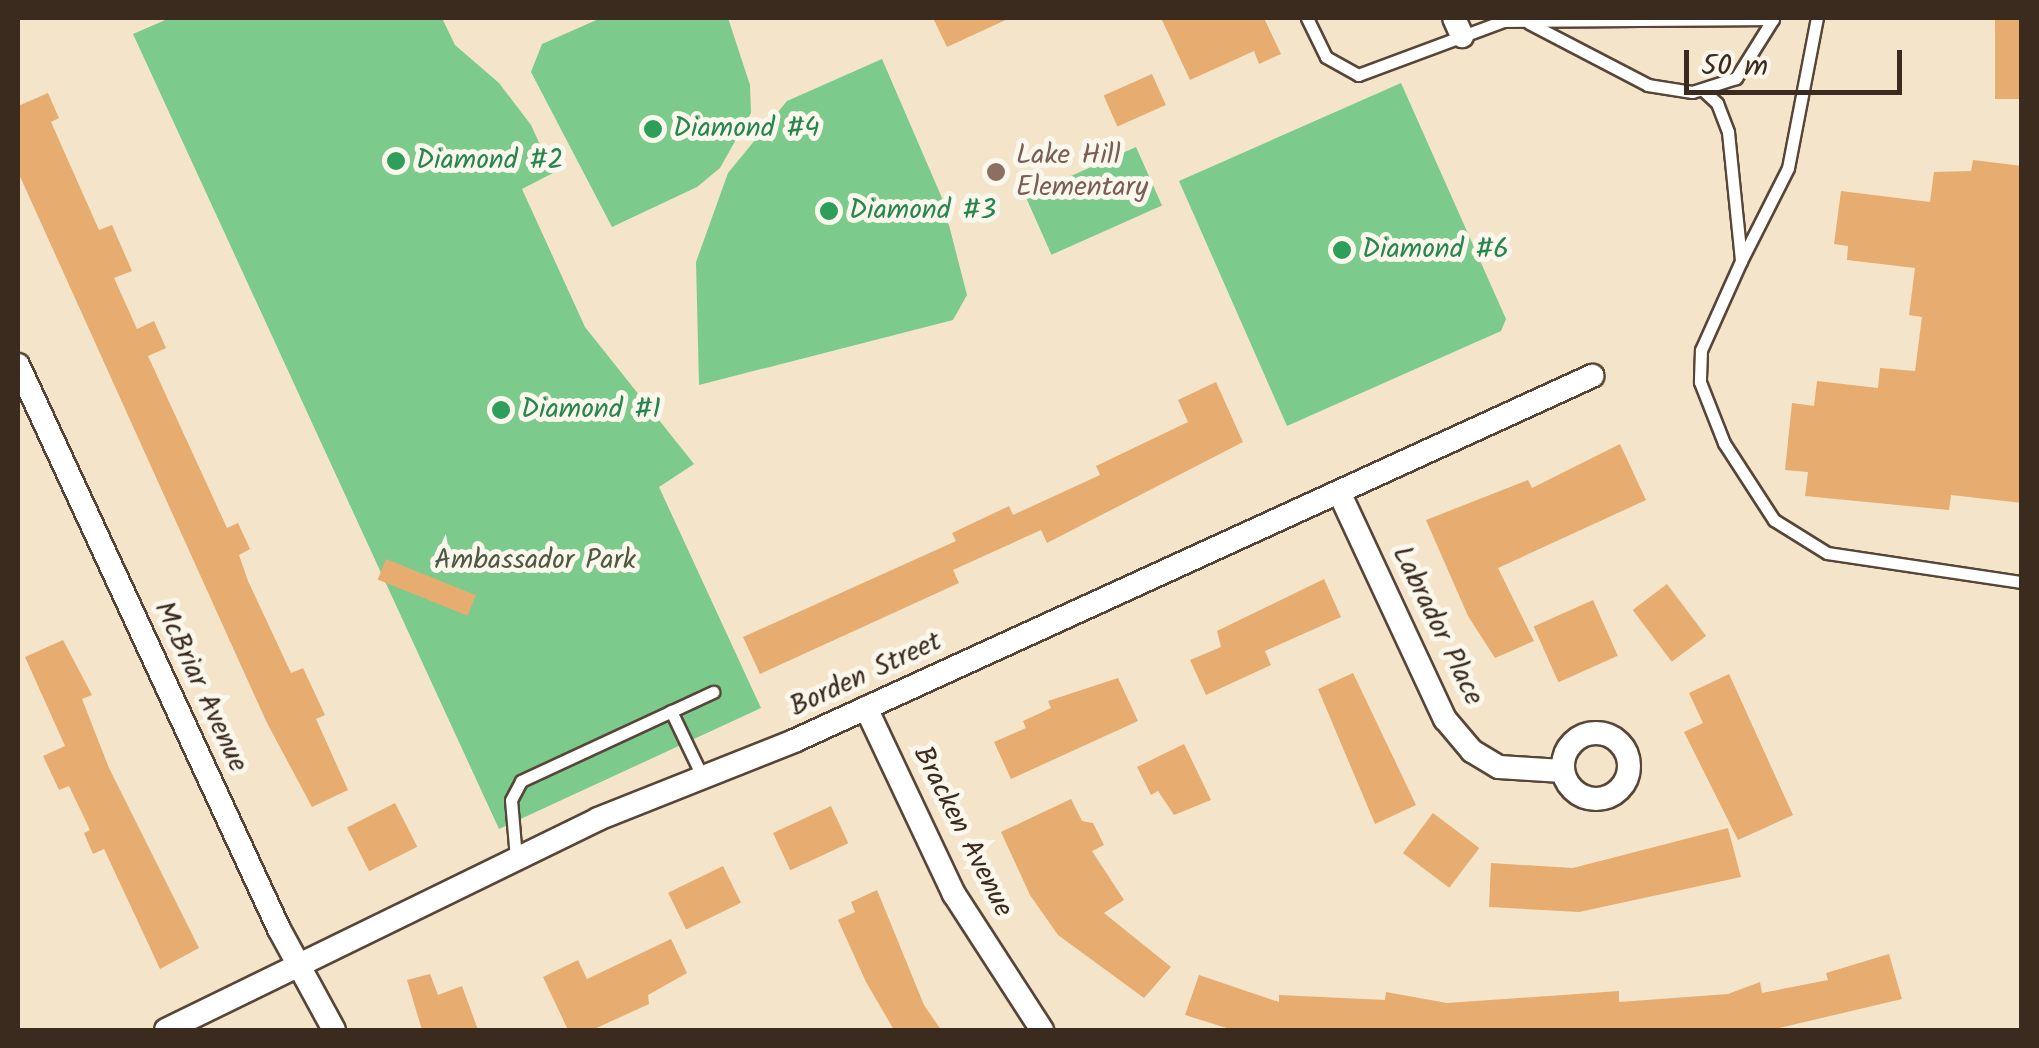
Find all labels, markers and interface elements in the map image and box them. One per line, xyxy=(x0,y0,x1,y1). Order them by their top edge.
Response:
scale bar xyxy=(1689,30,1906,92)
text: 50 m xyxy=(1701,43,1768,91)
place label: Diamond #4 xyxy=(673,112,820,146)
marker: Diamond #4 xyxy=(642,118,664,140)
place label: Lake Hill Elementary xyxy=(1016,139,1148,205)
place label: Diamond #2 xyxy=(416,144,564,178)
marker: Diamond #2 xyxy=(385,150,407,172)
marker: Lake Hill Elementary xyxy=(985,161,1007,183)
place label: Diamond #3 xyxy=(849,194,996,228)
marker: Diamond #3 xyxy=(818,200,840,222)
place label: Diamond #6 xyxy=(1362,233,1509,267)
marker: Diamond #6 xyxy=(1331,239,1353,261)
place label: Diamond #1 xyxy=(521,393,661,427)
marker: Diamond #1 xyxy=(490,399,512,421)
street label: Labrador Place xyxy=(1384,541,1490,711)
park label: Ambassador Park xyxy=(434,544,636,578)
street label: McBriar Avenue xyxy=(146,596,254,778)
street label: Borden Street xyxy=(785,625,947,725)
street label: Bracken Avenue xyxy=(905,741,1019,923)

